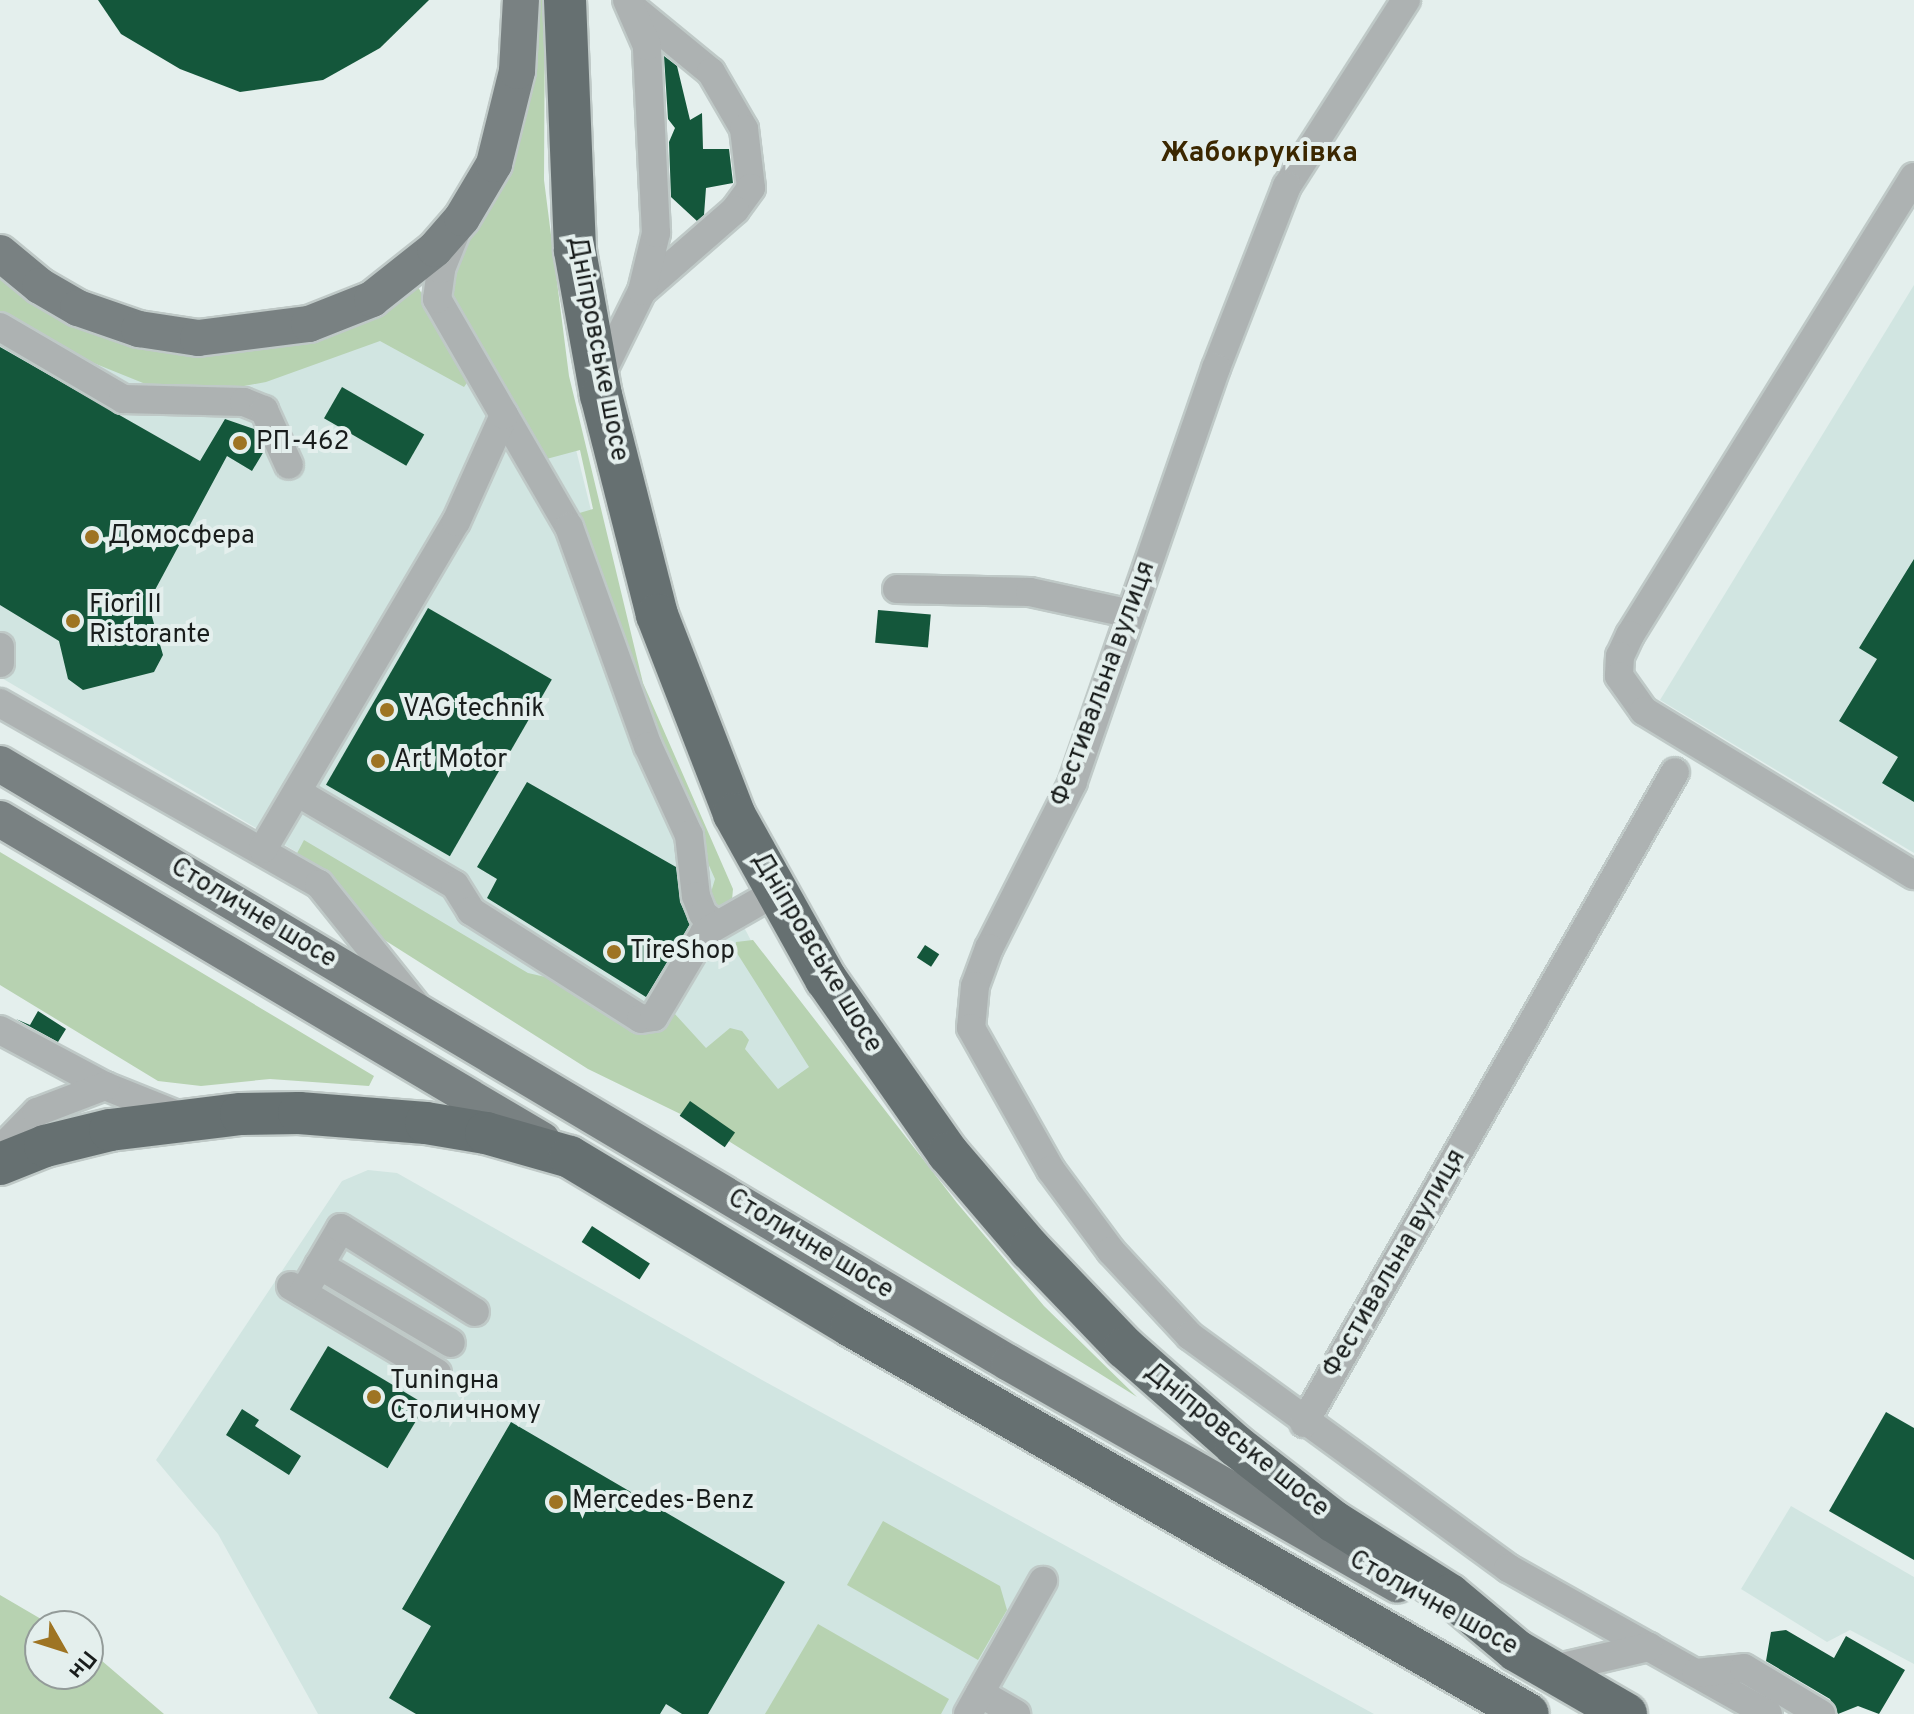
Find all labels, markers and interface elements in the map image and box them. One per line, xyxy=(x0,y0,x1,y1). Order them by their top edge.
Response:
district label: Жабокруківка xyxy=(1160,137,1358,171)
street label: Дніпровське шосе xyxy=(560,234,634,464)
place label: РП-462 xyxy=(256,427,349,459)
marker: РП-462 xyxy=(231,434,249,452)
place label: Домосфера xyxy=(108,521,255,553)
marker: Домосфера xyxy=(83,528,101,546)
street label: Фестивальна вулиця xyxy=(1045,557,1163,811)
place label: Fiori Il Ristorante xyxy=(89,590,210,652)
marker: Fiori Il Ristorante xyxy=(64,612,82,630)
place label: VAG technik xyxy=(403,694,545,726)
marker: VAG technik xyxy=(378,701,396,719)
place label: Art Motor xyxy=(394,745,507,777)
marker: Art Motor xyxy=(369,752,387,770)
street label: Дніпровське шосе xyxy=(744,847,888,1059)
street label: Столичне шосе xyxy=(164,852,342,976)
place label: TireShop xyxy=(630,936,735,968)
marker: TireShop xyxy=(605,943,623,961)
street label: Фестивальна вулиця xyxy=(1317,1144,1473,1384)
street label: Столичне шосе xyxy=(721,1183,899,1307)
street label: Дніпровське шосе xyxy=(1137,1357,1335,1525)
place label: Tuningна Столичному xyxy=(390,1366,541,1428)
marker: Tuningна Столичному xyxy=(365,1388,383,1406)
place label: Mercedes-Benz xyxy=(572,1486,754,1518)
marker: Mercedes-Benz xyxy=(547,1493,565,1511)
street label: Столичне шосе xyxy=(1343,1545,1523,1663)
north arrow xyxy=(24,1610,104,1690)
text: Пн xyxy=(62,1644,101,1684)

